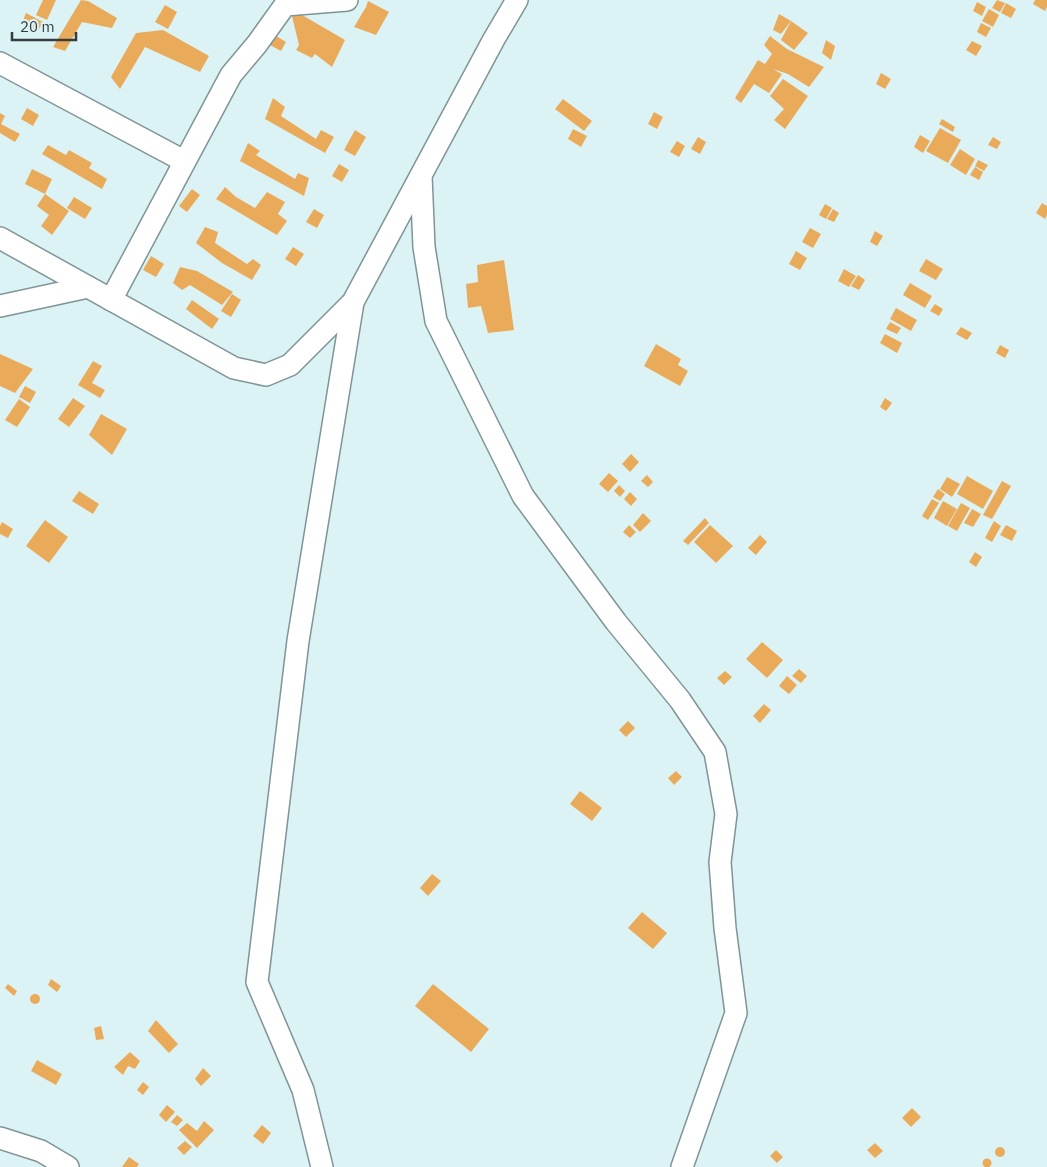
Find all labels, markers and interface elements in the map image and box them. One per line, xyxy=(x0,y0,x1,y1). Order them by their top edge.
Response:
scale bar xyxy=(12,10,76,42)
text: 20 m xyxy=(20,17,55,36)

